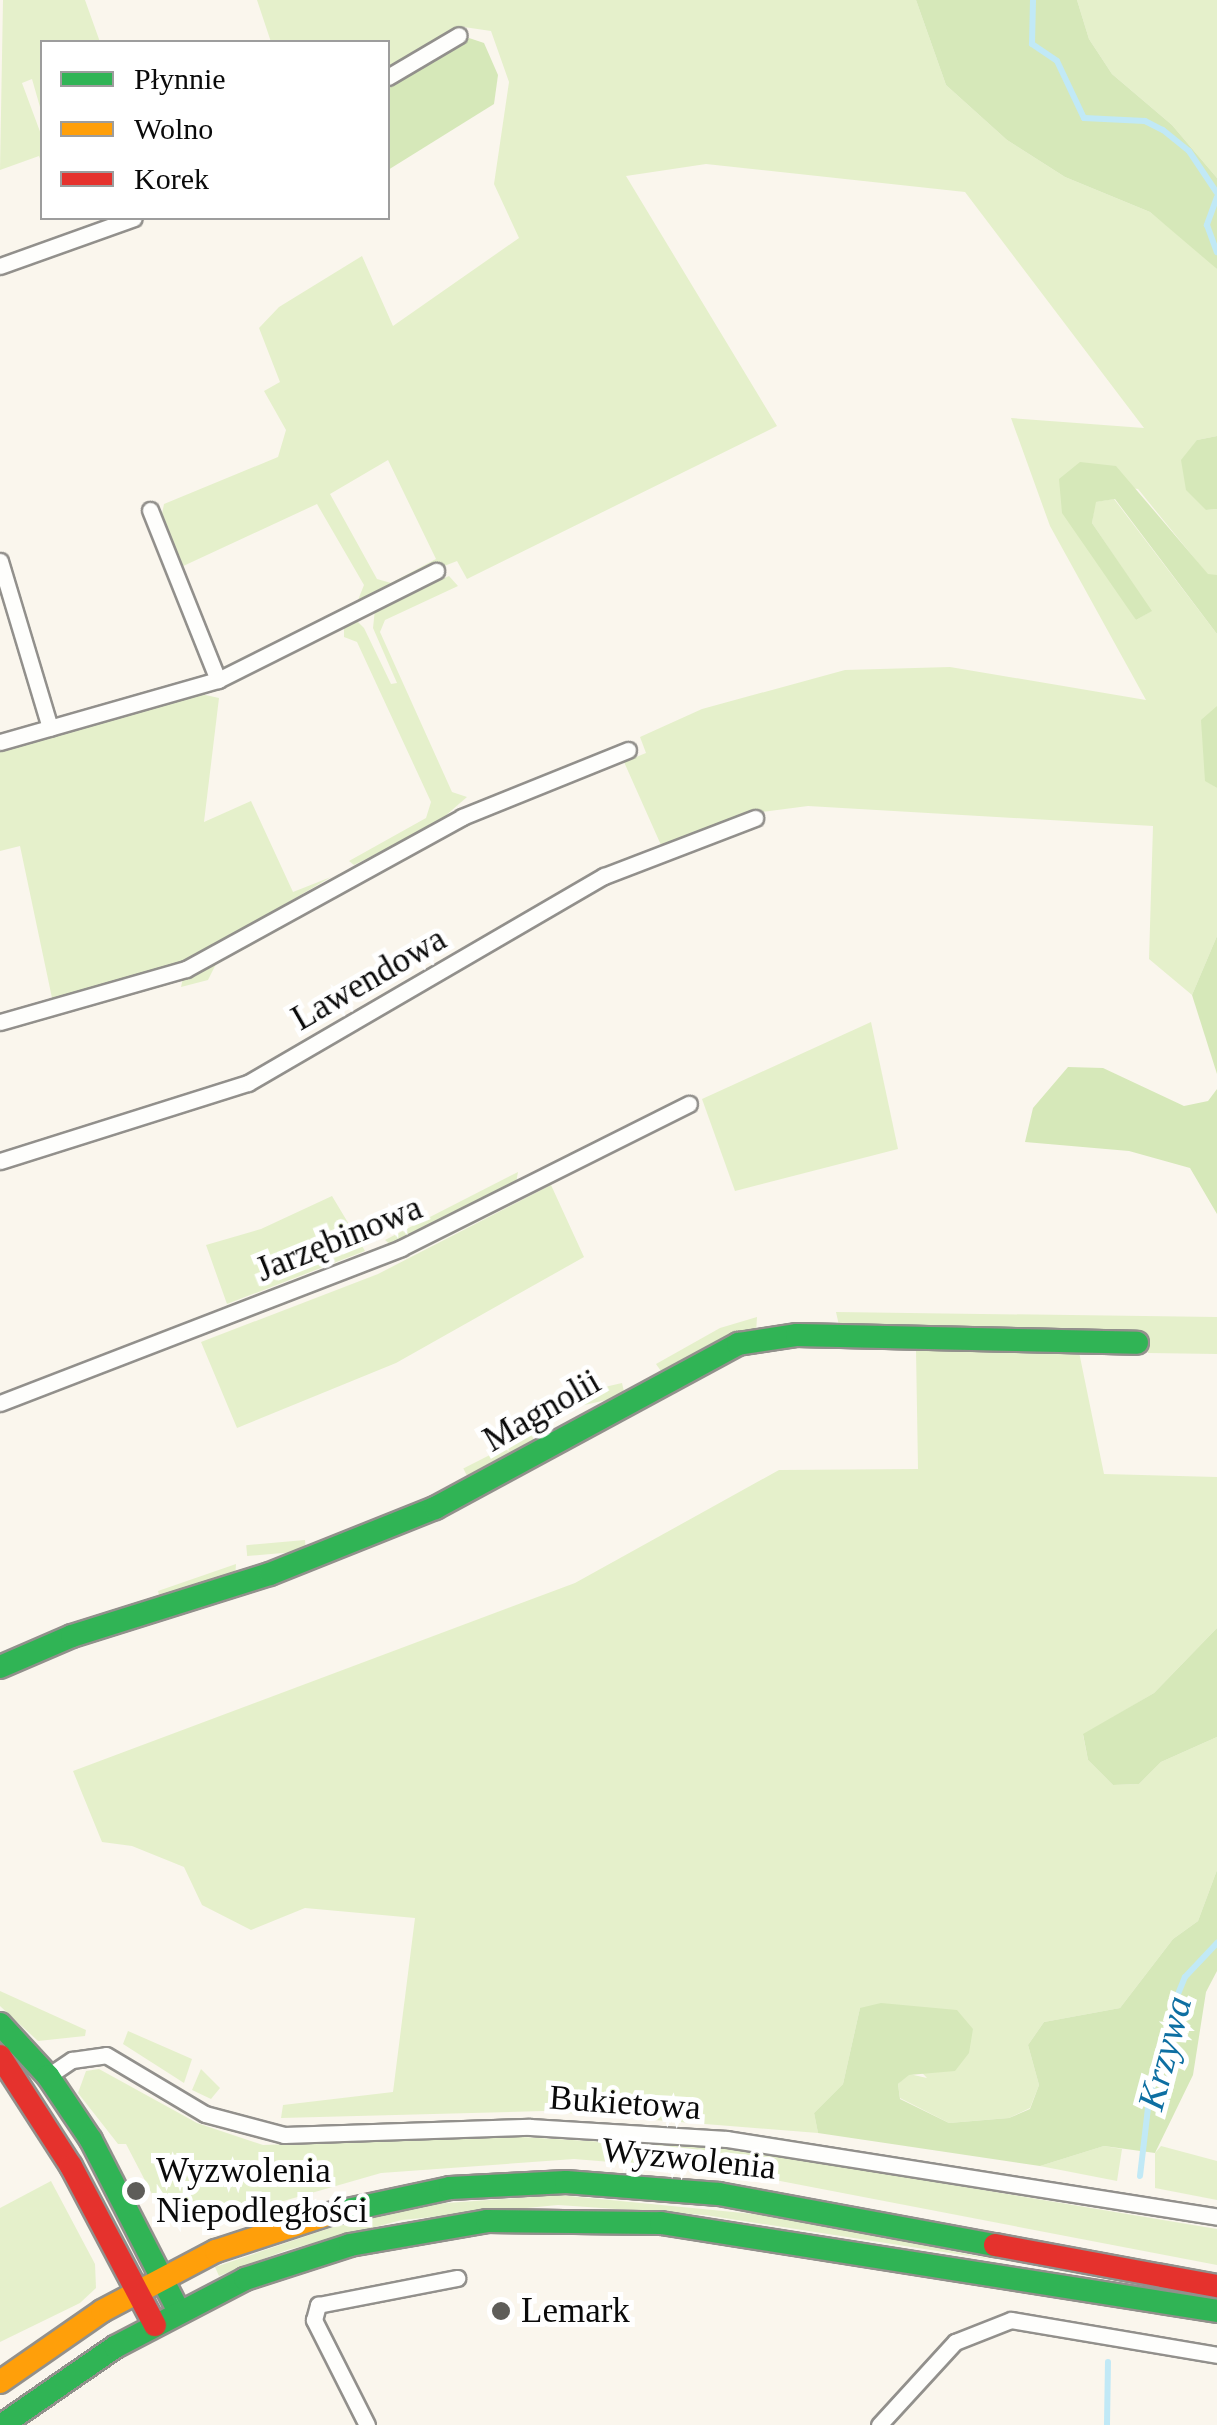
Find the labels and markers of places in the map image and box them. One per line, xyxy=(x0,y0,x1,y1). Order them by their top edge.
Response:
place label: Wyzwolenia Niepodległości xyxy=(156,2150,368,2232)
marker: Wyzwolenia Niepodległości xyxy=(125,2180,147,2202)
place label: Lemark xyxy=(521,2290,630,2332)
marker: Lemark xyxy=(490,2300,512,2322)

